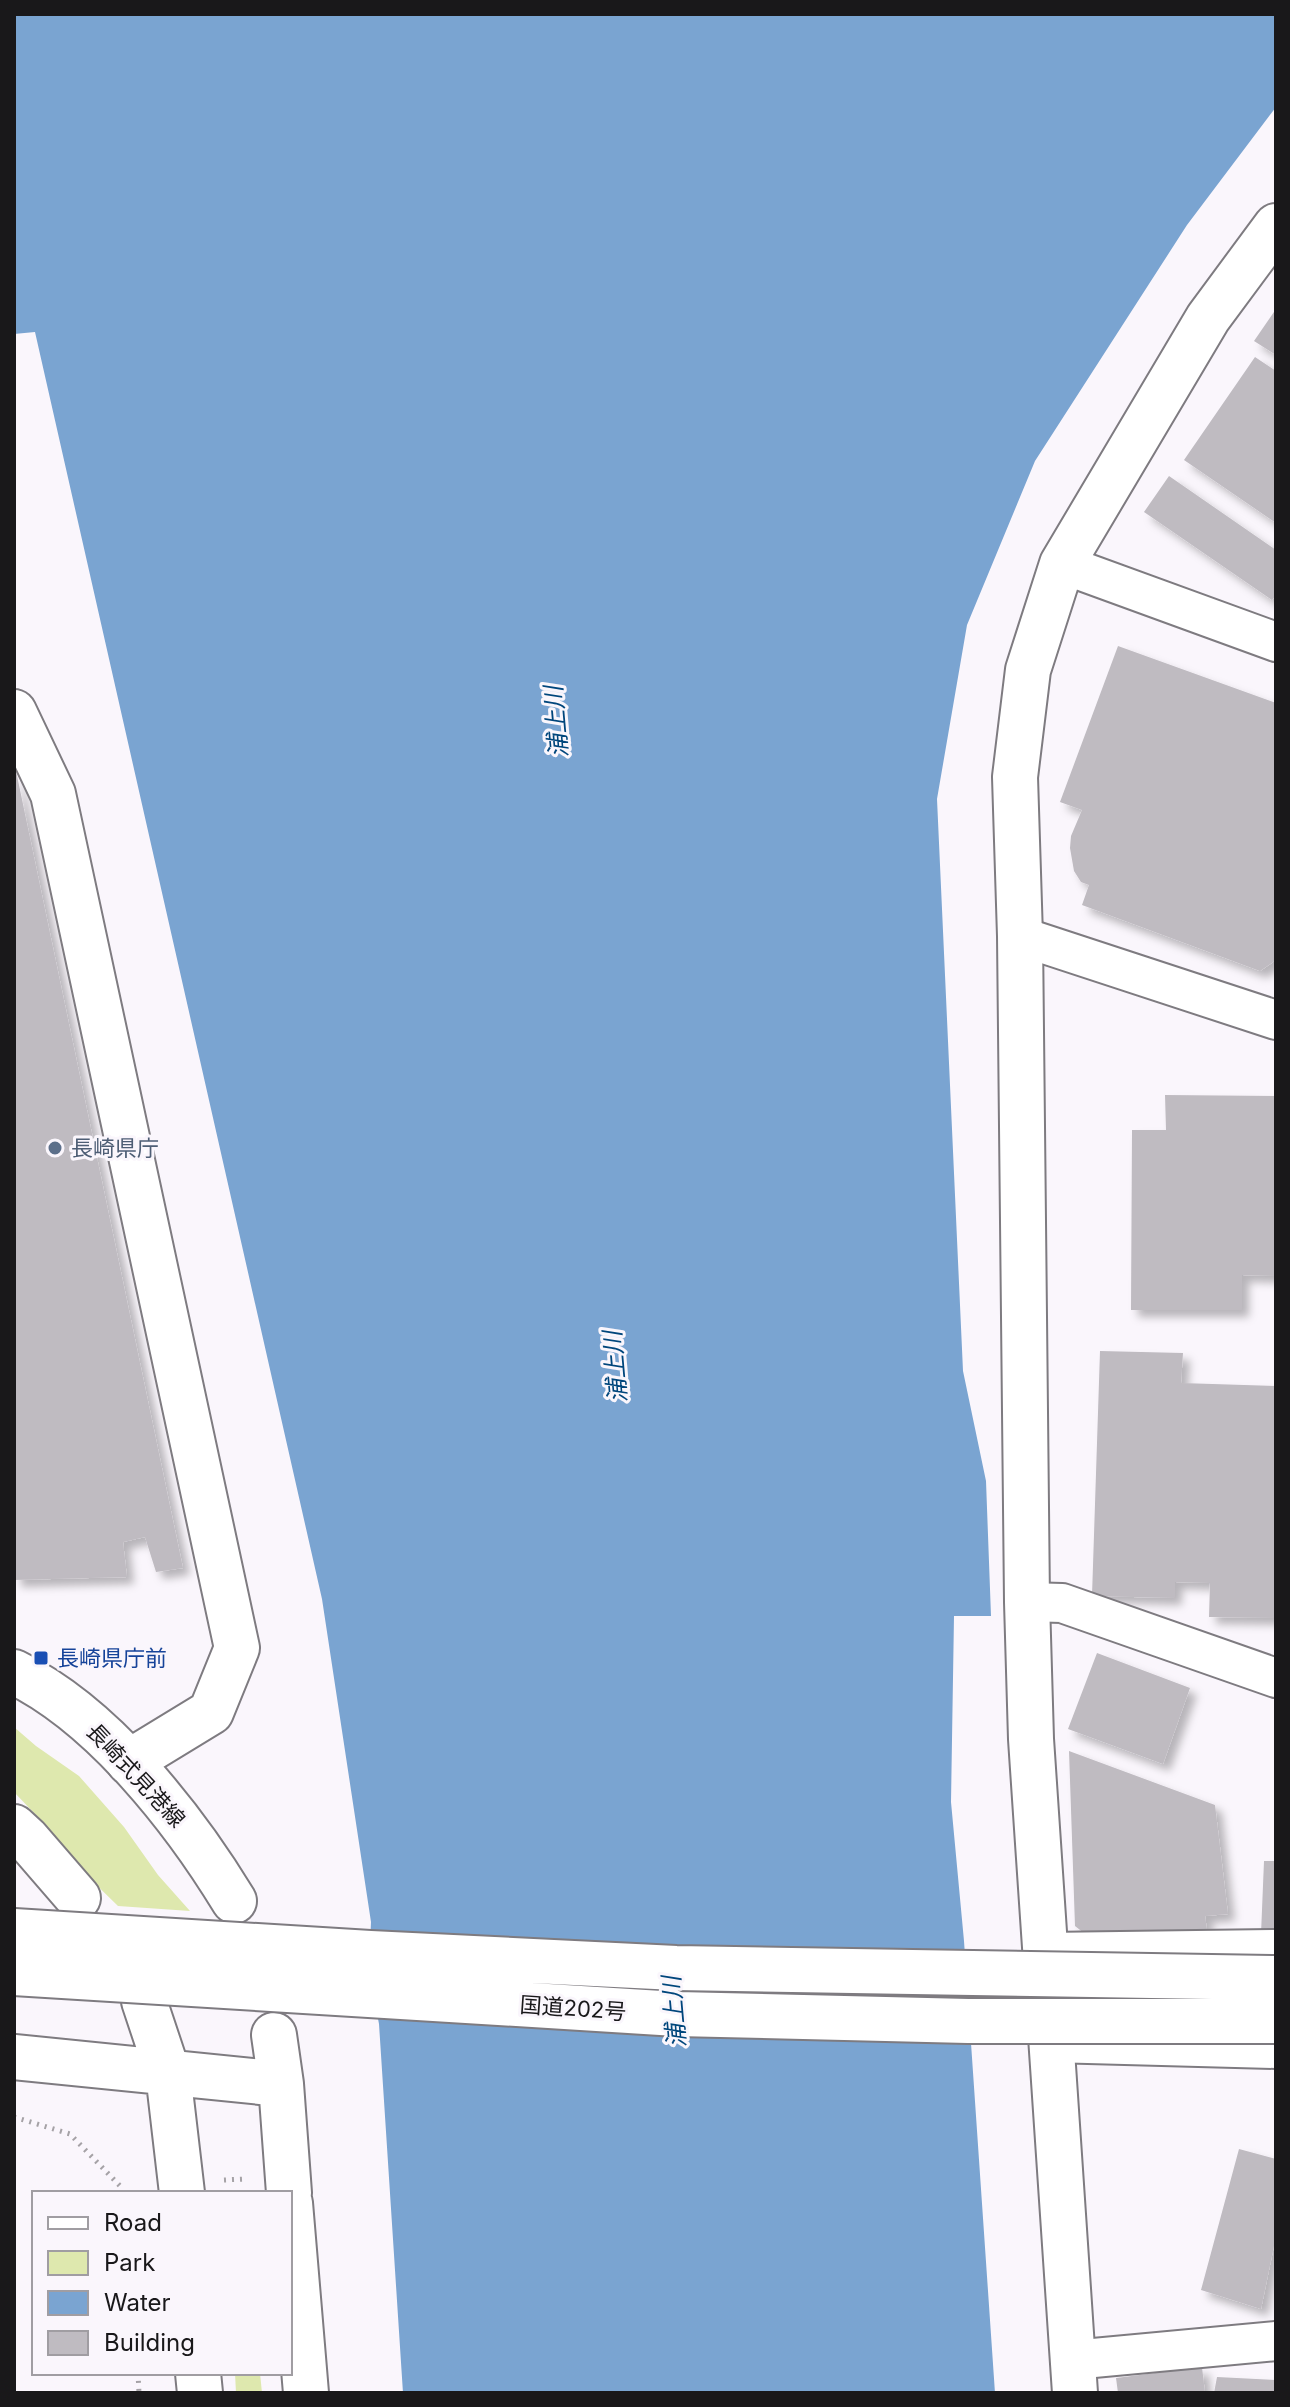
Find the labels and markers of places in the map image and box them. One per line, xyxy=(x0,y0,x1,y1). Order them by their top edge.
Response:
place label: 長崎県庁 xyxy=(71,1135,159,1161)
marker: 長崎県庁 xyxy=(46,1139,64,1157)
place label: 長崎県庁前 xyxy=(57,1645,167,1671)
marker: 長崎県庁前 xyxy=(32,1649,50,1667)

